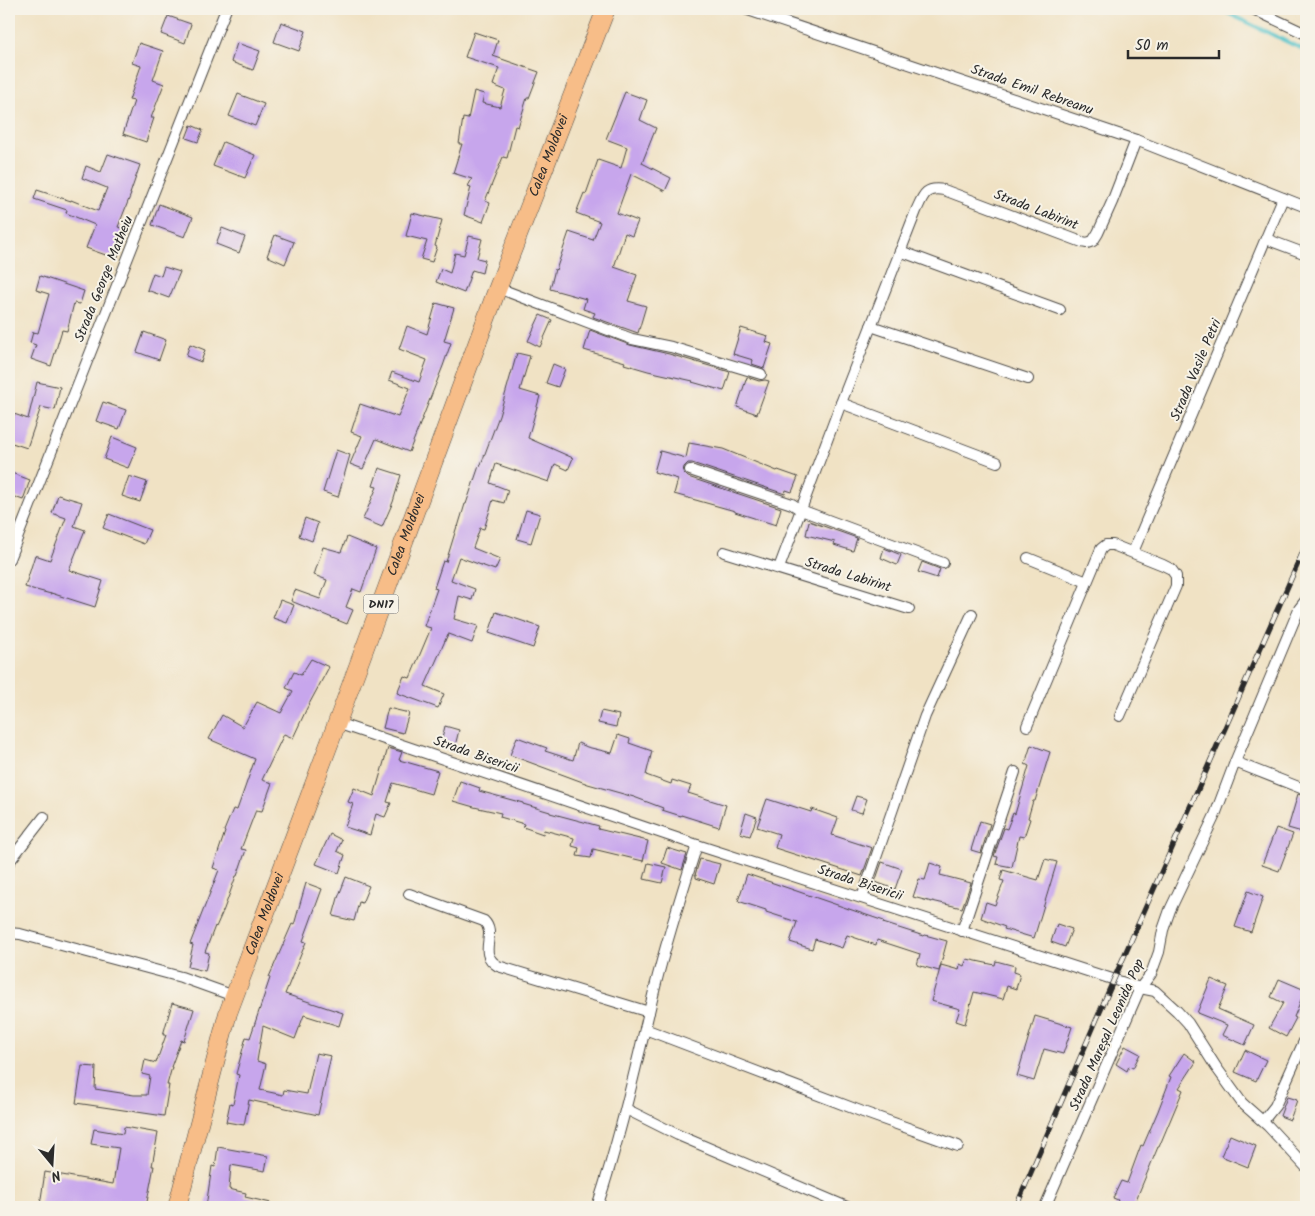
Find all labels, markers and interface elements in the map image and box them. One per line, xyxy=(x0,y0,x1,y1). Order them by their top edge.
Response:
scale bar xyxy=(1128,28,1219,60)
text: 50 m xyxy=(1135,34,1169,58)
street label: Strada Emil Rebreanu xyxy=(968,59,1097,121)
street label: Calea Moldovei xyxy=(523,111,575,200)
street label: Strada Labirint xyxy=(991,184,1082,236)
street label: Strada George Matheiu xyxy=(69,212,139,345)
street label: Strada Vasile Petri xyxy=(1165,315,1228,425)
street label: Calea Moldovei xyxy=(381,490,432,579)
street label: Strada Labirint xyxy=(802,551,894,599)
road number: DN17 xyxy=(364,594,398,614)
street label: Strada Bisericii xyxy=(431,730,522,780)
street label: Strada Bisericii xyxy=(814,859,906,907)
street label: Calea Moldovei xyxy=(240,869,291,959)
street label: Strada Mareșal Leonida Pop xyxy=(1064,955,1151,1114)
north arrow xyxy=(28,1138,78,1188)
text: N xyxy=(48,1164,63,1187)

